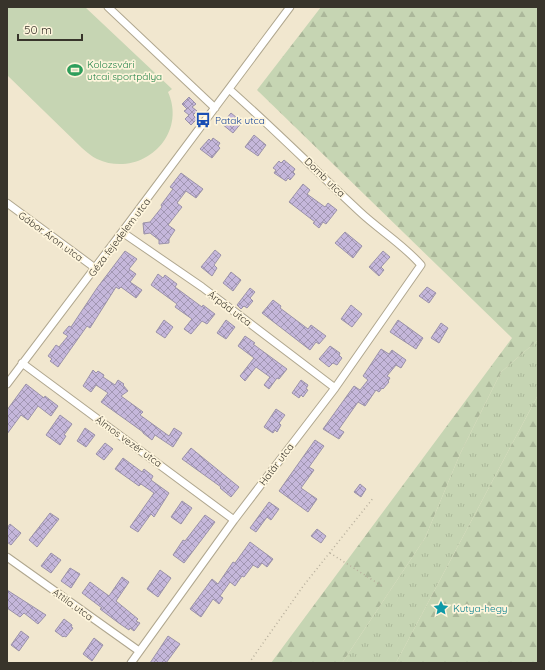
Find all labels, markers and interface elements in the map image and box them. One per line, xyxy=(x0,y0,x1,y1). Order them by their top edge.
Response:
scale bar xyxy=(18,16,82,42)
text: 50 m xyxy=(24,22,52,37)
place label: Kolozsvári utcai sportpálya xyxy=(87,58,162,83)
sports icon: Kolozsvári utcai sportpálya xyxy=(66,61,84,79)
bus stop icon: Patak utca xyxy=(194,111,212,129)
place label: Patak utca xyxy=(215,114,265,127)
street label: Domb utca xyxy=(302,155,348,200)
street label: Géza fejedelem utca xyxy=(86,195,153,279)
street label: Gábor Áron utca xyxy=(16,209,86,264)
street label: Árpád utca xyxy=(205,288,254,329)
street label: Álmos vezér utca xyxy=(93,413,165,470)
street label: Határ utca xyxy=(256,441,297,488)
street label: Attila utca xyxy=(50,585,95,623)
place icon: Kutya-hegy xyxy=(432,599,450,617)
place label: Kutya-hegy xyxy=(453,602,508,615)

